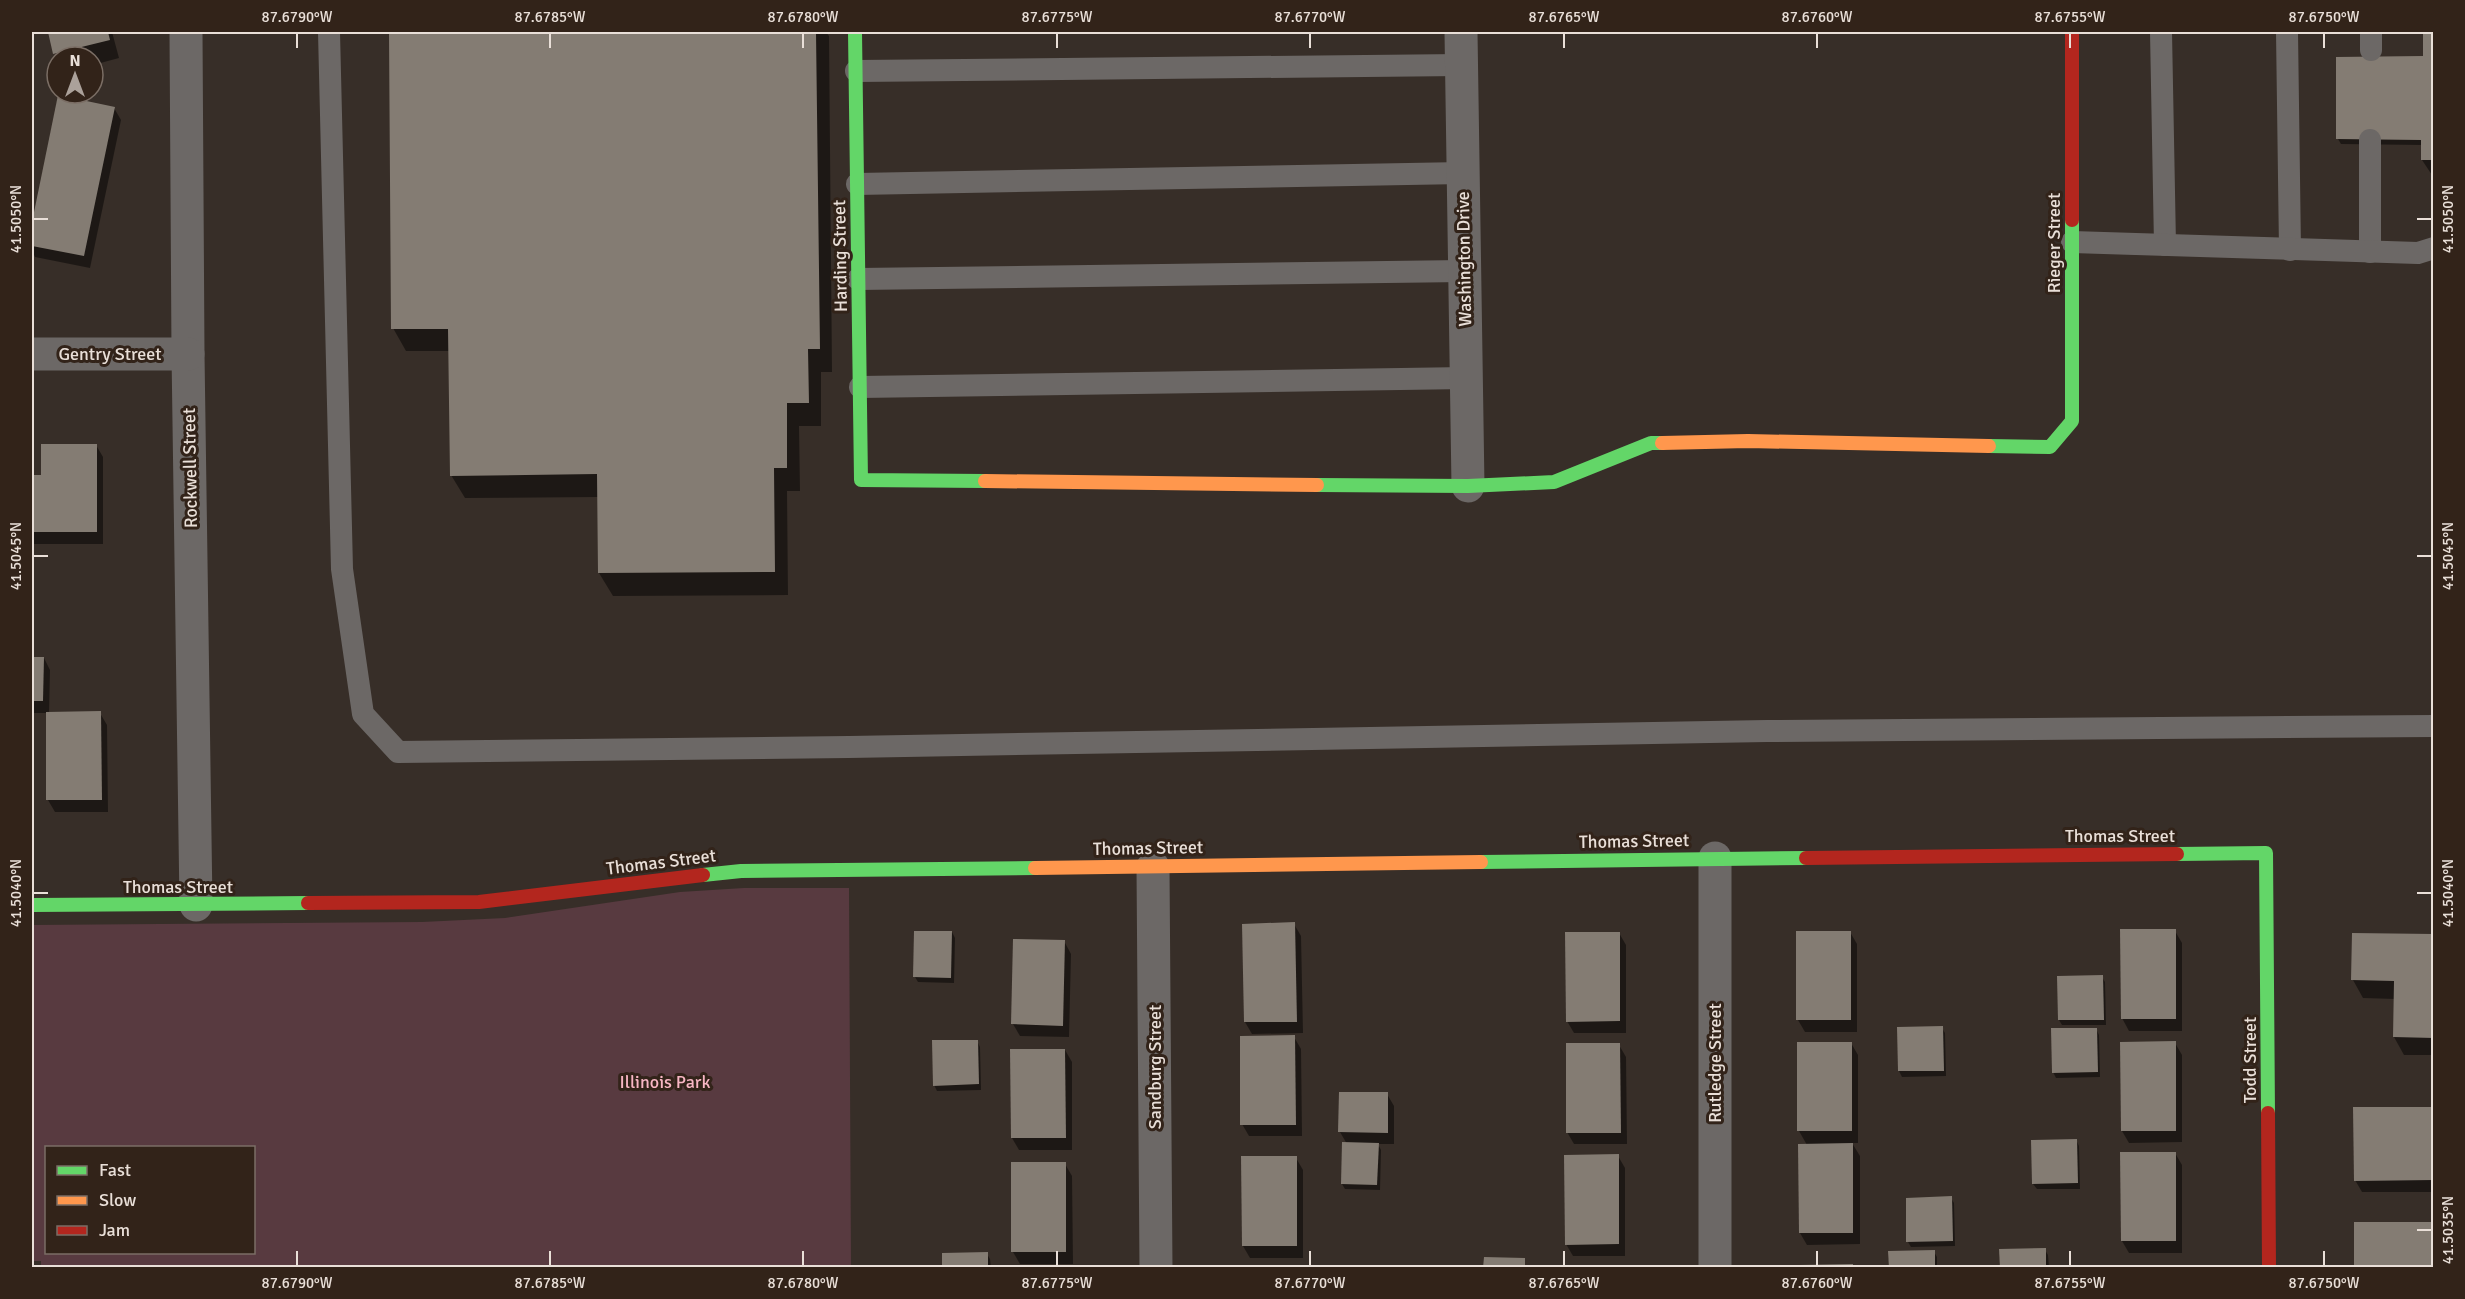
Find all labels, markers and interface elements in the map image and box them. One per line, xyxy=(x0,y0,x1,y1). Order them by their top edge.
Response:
text: 87.6790°W xyxy=(262,8,333,26)
text: 87.6785°W xyxy=(515,8,586,26)
text: 87.6780°W xyxy=(768,8,839,26)
text: 87.6775°W xyxy=(1022,8,1093,26)
text: 87.6770°W xyxy=(1275,8,1346,26)
text: 87.6765°W xyxy=(1529,8,1600,26)
text: 87.6760°W xyxy=(1782,8,1853,26)
text: 87.6755°W xyxy=(2035,8,2106,26)
text: 87.6750°W xyxy=(2289,8,2360,26)
north arrow xyxy=(45,45,105,105)
text: N xyxy=(69,51,81,71)
text: 41.5050°N xyxy=(7,185,25,253)
text: 41.5050°N xyxy=(2439,185,2457,253)
street label: Washington Drive xyxy=(1452,191,1476,327)
street label: Rieger Street xyxy=(2043,193,2065,293)
street label: Harding Street xyxy=(828,200,852,312)
street label: Gentry Street xyxy=(58,343,162,365)
street label: Rockwell Street xyxy=(178,408,202,528)
text: 41.5045°N xyxy=(7,522,25,590)
text: 41.5045°N xyxy=(2439,522,2457,590)
street label: Thomas Street xyxy=(2065,825,2175,847)
street label: Thomas Street xyxy=(1579,829,1689,853)
street label: Thomas Street xyxy=(1093,836,1203,860)
street label: Thomas Street xyxy=(605,844,717,880)
text: 41.5040°N xyxy=(7,859,25,927)
text: 41.5040°N xyxy=(2439,859,2457,927)
street label: Thomas Street xyxy=(123,876,233,898)
street label: Rutledge Street xyxy=(1704,1003,1726,1123)
street label: Sandburg Street xyxy=(1144,1005,1166,1129)
street label: Todd Street xyxy=(2239,1017,2261,1103)
park label: Illinois Park xyxy=(620,1071,710,1093)
legend xyxy=(45,1146,255,1254)
text: Fast xyxy=(99,1159,131,1181)
text: Slow xyxy=(99,1189,136,1211)
text: 41.5035°N xyxy=(2439,1196,2457,1264)
text: Jam xyxy=(99,1219,130,1241)
text: 87.6790°W xyxy=(262,1274,333,1292)
text: 87.6785°W xyxy=(515,1274,586,1292)
text: 87.6780°W xyxy=(768,1274,839,1292)
text: 87.6775°W xyxy=(1022,1274,1093,1292)
text: 87.6770°W xyxy=(1275,1274,1346,1292)
text: 87.6765°W xyxy=(1529,1274,1600,1292)
text: 87.6760°W xyxy=(1782,1274,1853,1292)
text: 87.6755°W xyxy=(2035,1274,2106,1292)
text: 87.6750°W xyxy=(2289,1274,2360,1292)

